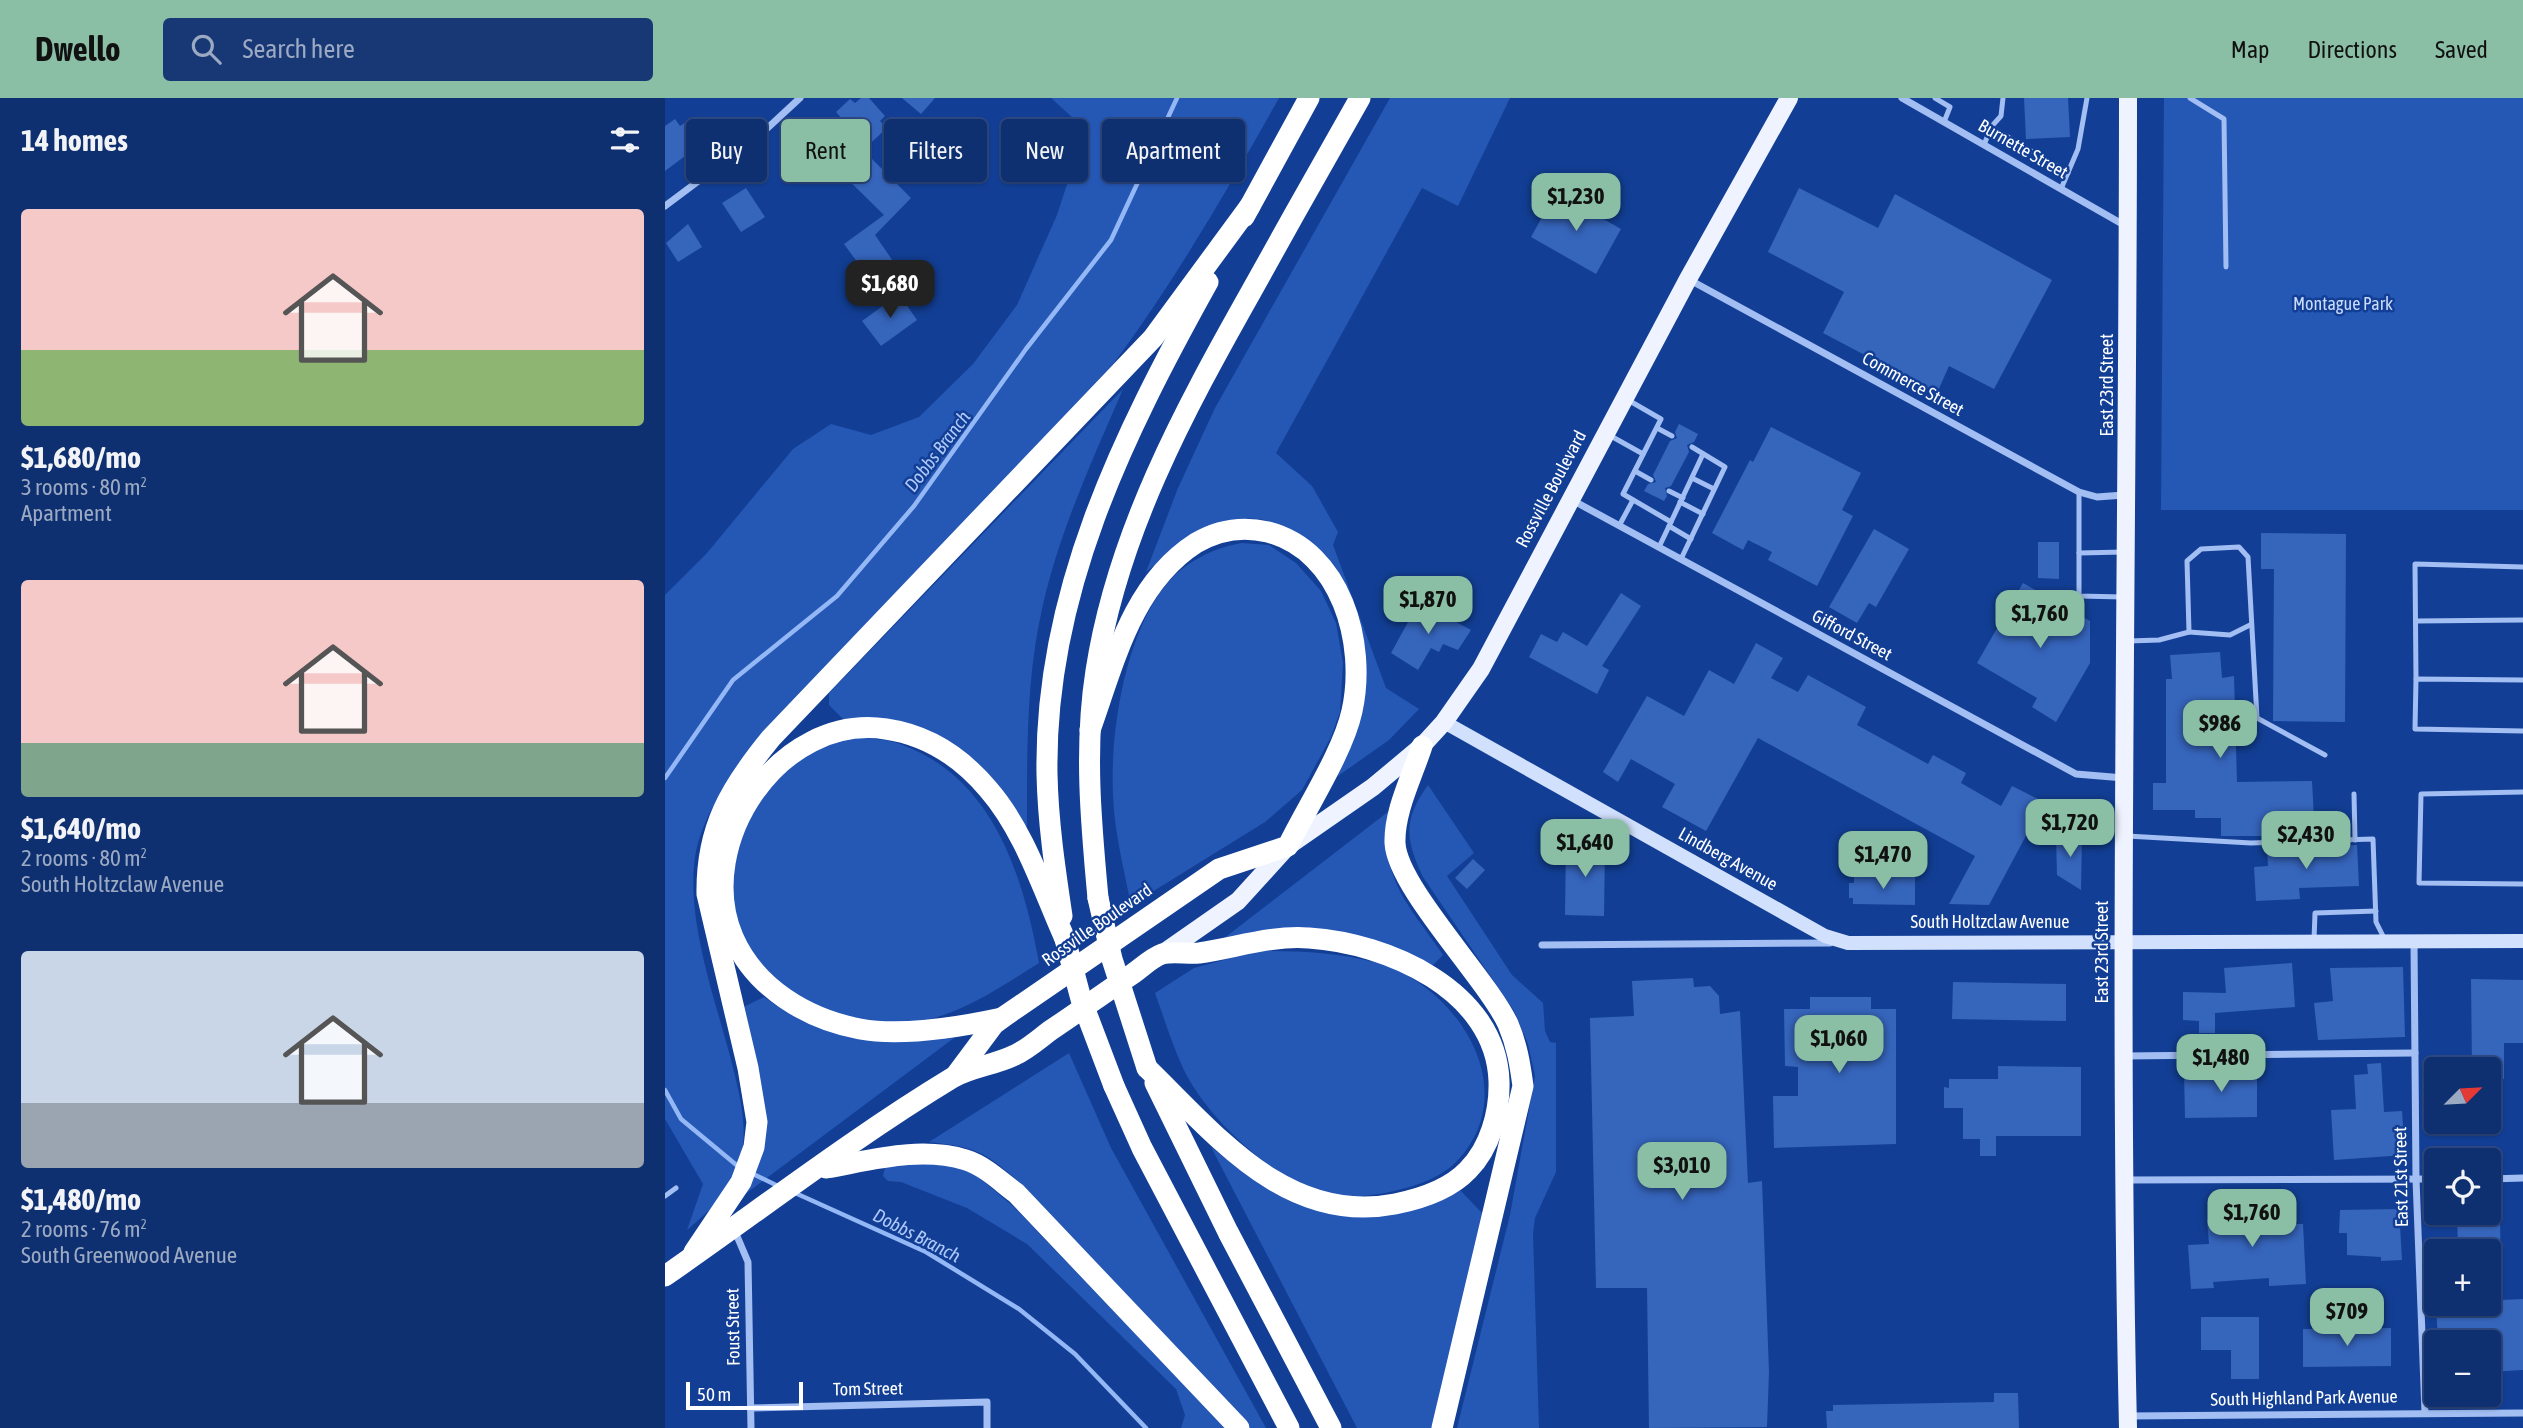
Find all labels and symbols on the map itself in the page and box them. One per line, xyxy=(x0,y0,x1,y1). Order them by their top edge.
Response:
street label: Burnette Street xyxy=(1975,115,2072,183)
pin: $1,230 xyxy=(1519,174,1633,233)
pin: $1,680 xyxy=(833,260,947,320)
park label: Montague Park xyxy=(2293,293,2393,314)
street label: East 23rd Street xyxy=(2096,334,2117,436)
street label: Commerce Street xyxy=(1859,347,1968,420)
water label: Dobbs Branch xyxy=(900,406,974,496)
street label: Rossville Boulevard xyxy=(1511,427,1590,551)
pin: $1,870 xyxy=(1371,576,1485,636)
pin: $1,760 xyxy=(1983,590,2097,650)
street label: Gifford Street xyxy=(1809,605,1896,664)
pin: $986 xyxy=(2179,700,2261,760)
pin: $1,720 xyxy=(2013,800,2127,859)
pin: $2,430 xyxy=(2249,812,2363,871)
pin: $1,640 xyxy=(1528,820,1642,879)
street label: Lindberg Avenue xyxy=(1675,823,1781,894)
pin: $1,470 xyxy=(1826,832,1940,891)
street label: Rossville Boulevard xyxy=(1038,879,1156,970)
street label: East 23rd Street xyxy=(2091,901,2112,1003)
street label: South Holtzclaw Avenue xyxy=(1910,911,2070,932)
pin: $1,060 xyxy=(1782,1016,1896,1075)
pin: $1,480 xyxy=(2164,1034,2278,1094)
north arrow xyxy=(2424,1057,2501,1134)
street label: East 21st Street xyxy=(2389,1127,2412,1227)
pin: $3,010 xyxy=(1625,1142,1739,1202)
pin: $1,760 xyxy=(2195,1190,2309,1249)
water label: Dobbs Branch xyxy=(870,1204,964,1266)
street label: Foust Street xyxy=(721,1288,744,1366)
pin: $709 xyxy=(2306,1288,2388,1348)
street label: Tom Street xyxy=(833,1377,903,1400)
scale bar xyxy=(686,1379,803,1411)
street label: South Highland Park Avenue xyxy=(2210,1385,2398,1410)

